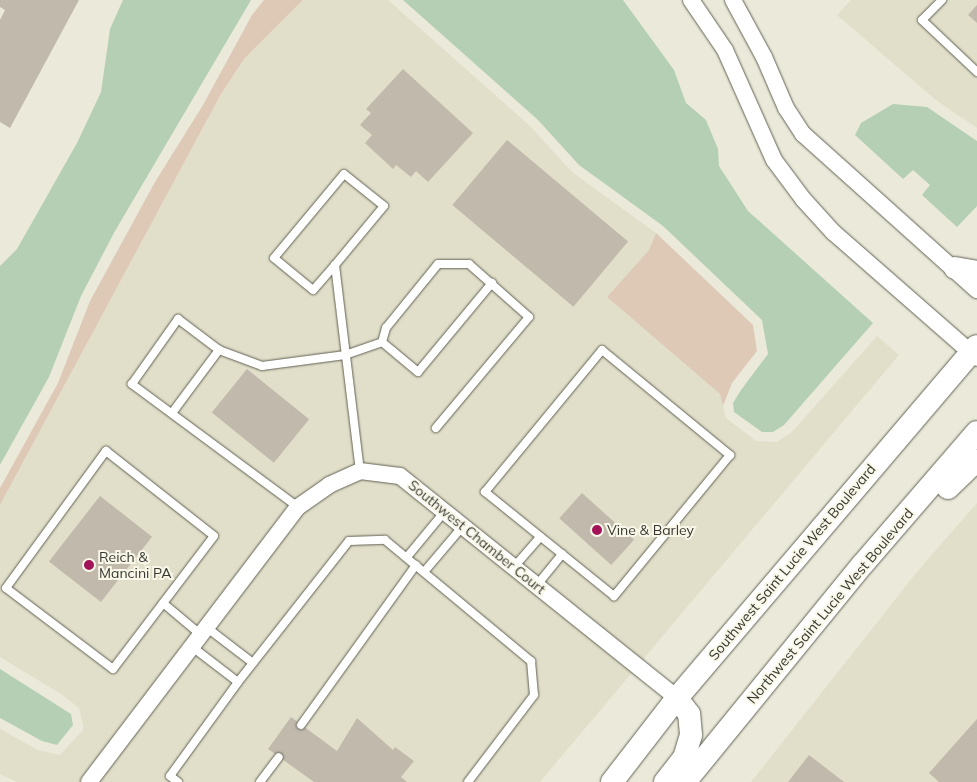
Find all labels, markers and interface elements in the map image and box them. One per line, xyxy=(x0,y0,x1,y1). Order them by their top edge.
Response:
street label: Southwest Saint Lucie West Boulevard xyxy=(705,461,879,663)
street label: Southwest Chamber Court xyxy=(405,476,549,598)
street label: Northwest Saint Lucie West Boulevard xyxy=(743,505,917,707)
place label: Vine & Barley xyxy=(607,522,694,538)
marker: Vine & Barley xyxy=(591,524,603,536)
place label: Reich & Mancini PA xyxy=(99,549,171,582)
marker: Reich & Mancini PA xyxy=(83,559,95,571)

